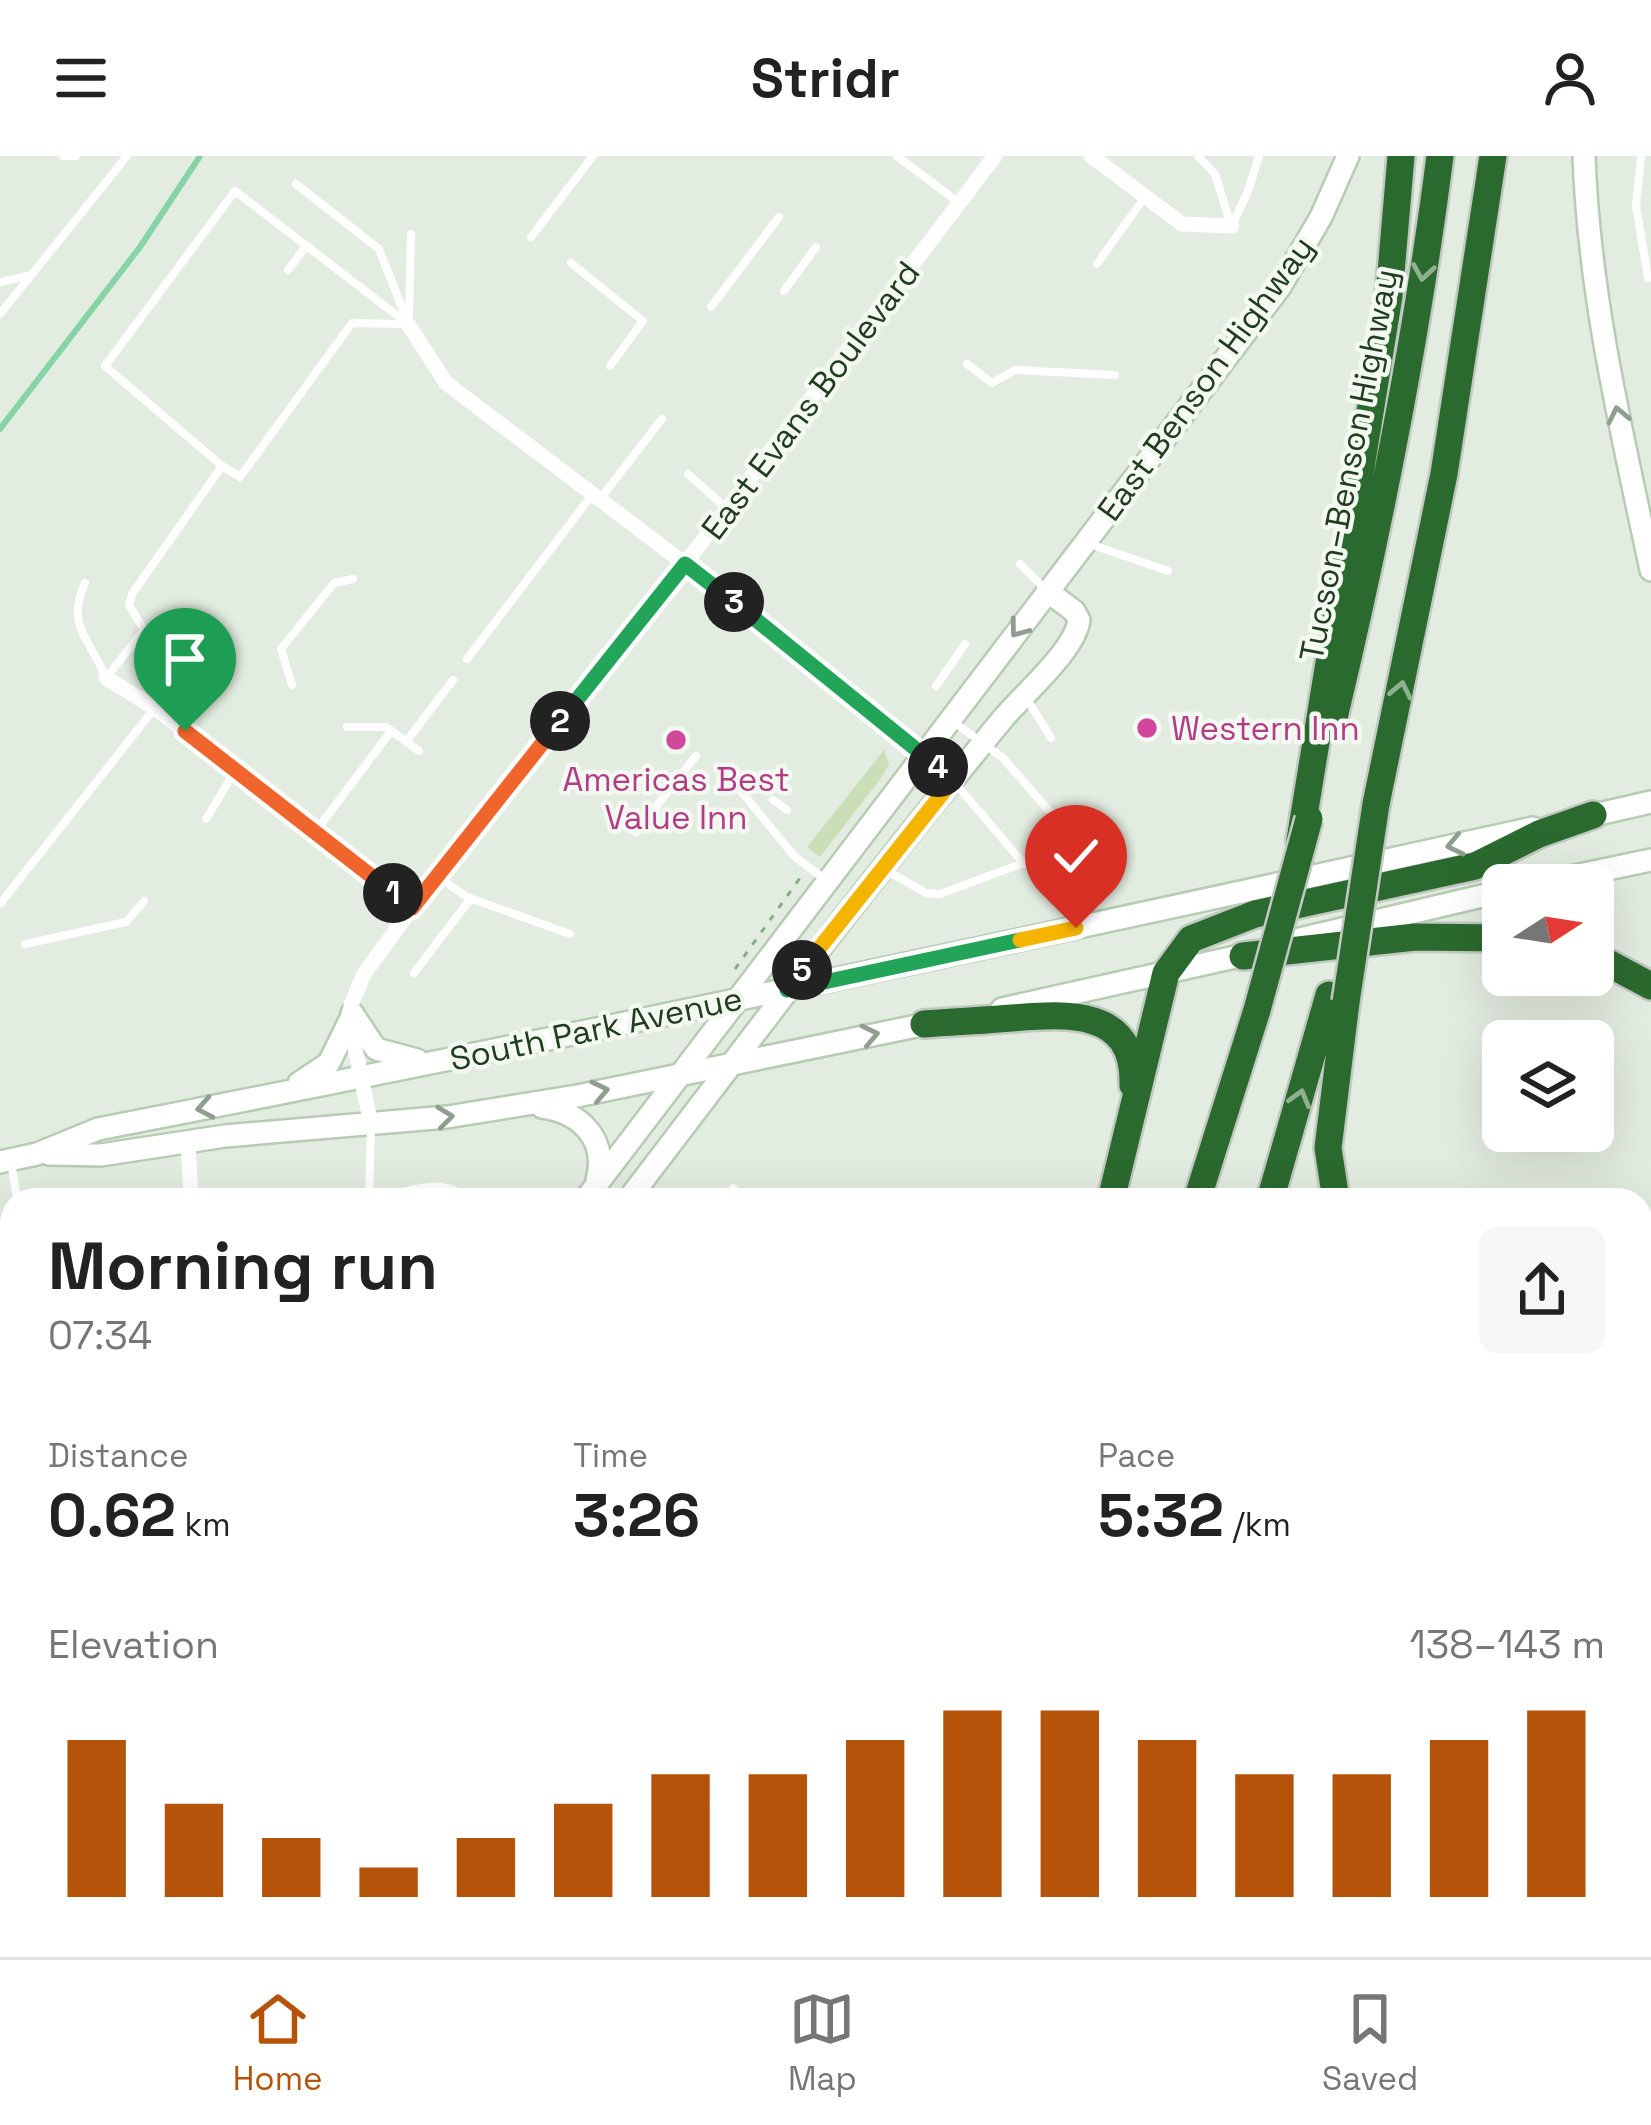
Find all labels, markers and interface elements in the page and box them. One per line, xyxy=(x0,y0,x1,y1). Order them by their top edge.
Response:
text: Stridr xyxy=(751,44,900,113)
icon: menu xyxy=(48,45,114,111)
icon: person xyxy=(1537,45,1603,111)
street label: East Benson Highway xyxy=(1088,228,1323,529)
street label: East Evans Boulevard xyxy=(692,253,929,548)
one-way arrow xyxy=(1411,262,1437,281)
street label: Tucson–Benson Highway xyxy=(1290,265,1408,665)
one-way arrow xyxy=(1606,405,1632,425)
pin: 3 xyxy=(704,572,764,632)
text: 3 xyxy=(724,581,744,623)
pin xyxy=(134,608,236,731)
one-way arrow xyxy=(1011,616,1032,638)
icon: arrive xyxy=(152,626,218,692)
one-way arrow xyxy=(1388,680,1413,700)
pin: 2 xyxy=(530,691,590,751)
text: 2 xyxy=(550,700,570,742)
place label: Western Inn xyxy=(1171,708,1360,750)
marker: Western Inn xyxy=(1134,715,1160,741)
marker: Americas Best Value Inn xyxy=(663,727,689,753)
pin: 4 xyxy=(908,737,968,797)
text: 4 xyxy=(928,746,949,788)
place label: Americas Best Value Inn xyxy=(562,759,790,839)
pin xyxy=(1025,805,1127,928)
icon: check xyxy=(1043,823,1109,889)
one-way arrow xyxy=(1445,832,1465,857)
pin: 1 xyxy=(363,863,423,923)
north arrow xyxy=(1482,864,1614,996)
map controls xyxy=(1482,864,1614,1152)
text: 1 xyxy=(386,872,400,914)
pin: 5 xyxy=(772,940,832,1000)
text: 5 xyxy=(792,949,812,991)
street label: South Park Avenue xyxy=(446,977,746,1080)
button: layers xyxy=(1482,1020,1614,1152)
one-way arrow xyxy=(860,1024,880,1049)
one-way arrow xyxy=(589,1079,609,1105)
one-way arrow xyxy=(1286,1088,1311,1109)
one-way arrow xyxy=(195,1094,215,1120)
one-way arrow xyxy=(435,1104,454,1130)
text: Morning run xyxy=(48,1224,438,1308)
button: share xyxy=(1479,1227,1605,1353)
text: 07:34 xyxy=(48,1311,152,1360)
text: Distance xyxy=(48,1435,189,1477)
text: Time xyxy=(573,1435,648,1477)
text: Pace xyxy=(1098,1435,1175,1477)
text: 0.62 xyxy=(48,1477,176,1554)
text: 3:26 xyxy=(573,1477,700,1554)
text: 5:32 xyxy=(1098,1477,1224,1554)
text: km xyxy=(176,1504,231,1546)
text: /km xyxy=(1224,1504,1291,1546)
text: Elevation xyxy=(48,1620,219,1669)
text: 138–143 m xyxy=(1409,1620,1605,1669)
tab: Home xyxy=(233,1986,323,2100)
tab: Map xyxy=(788,1986,857,2100)
tab: Saved xyxy=(1322,1986,1418,2100)

